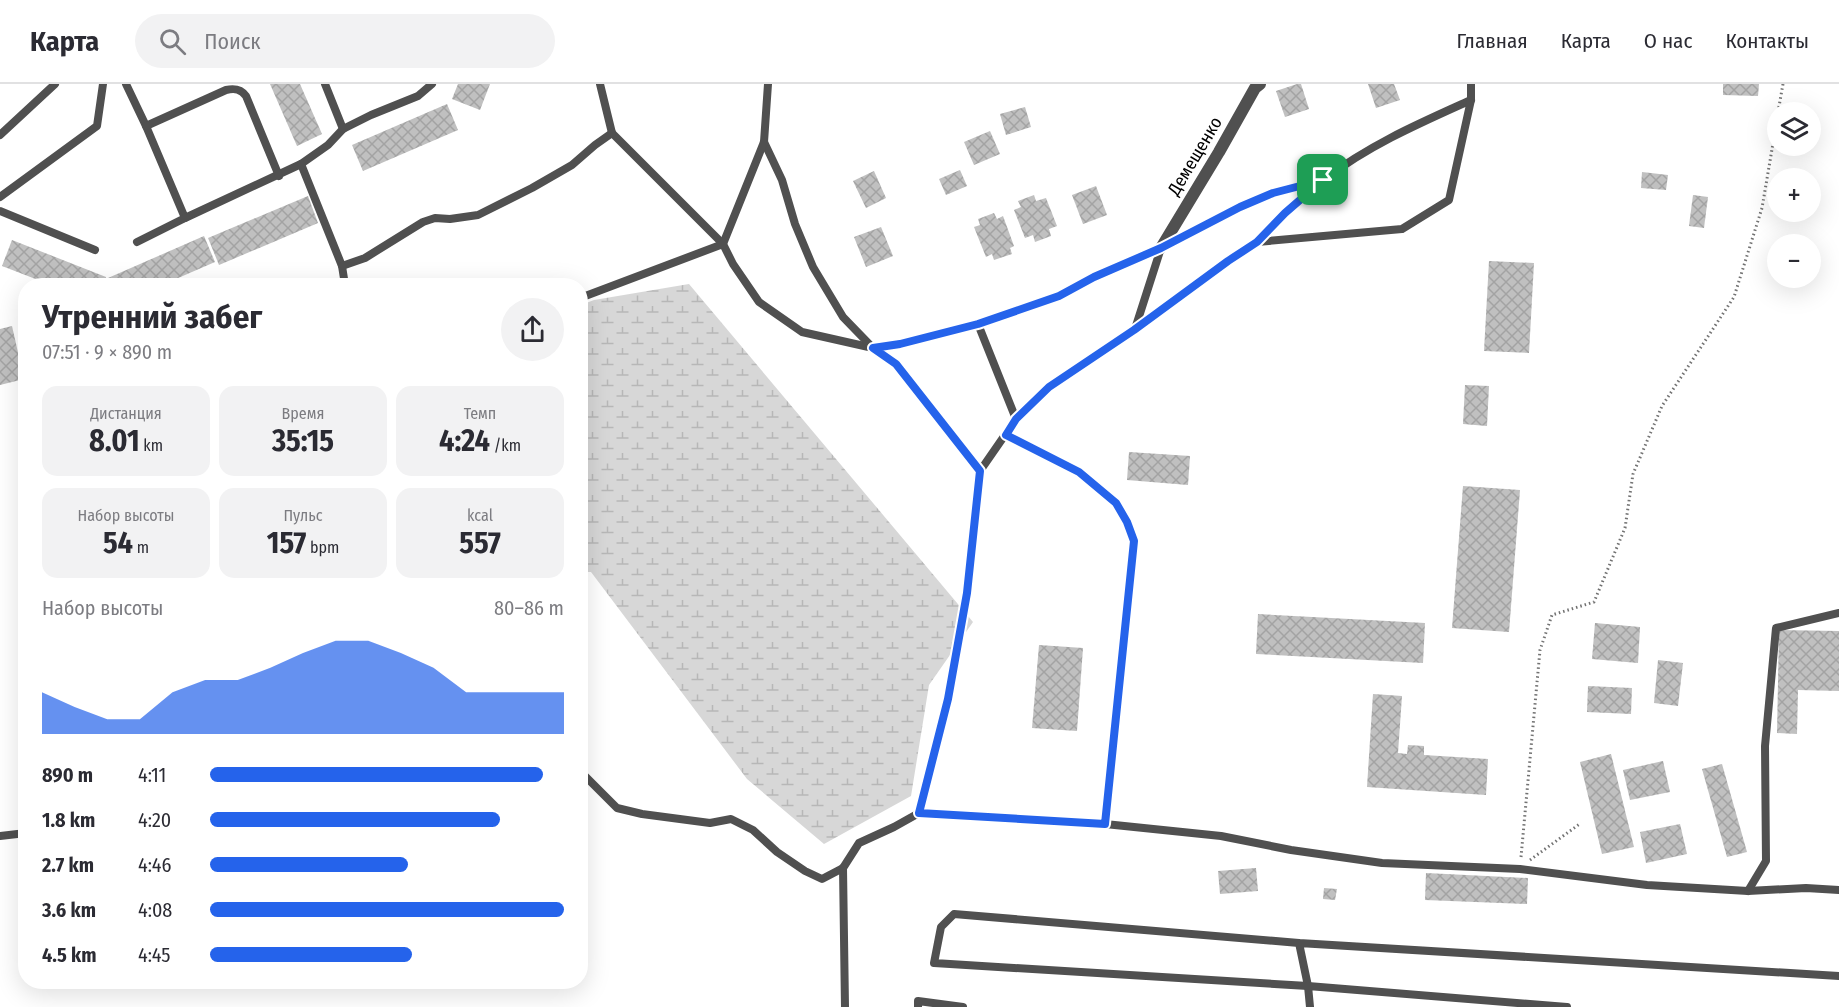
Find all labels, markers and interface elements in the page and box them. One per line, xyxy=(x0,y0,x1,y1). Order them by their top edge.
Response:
search box xyxy=(135,14,555,68)
text: Карта xyxy=(30,25,99,58)
icon: search xyxy=(156,25,189,58)
text: Поиск xyxy=(204,28,261,55)
text: Главная xyxy=(1457,28,1528,54)
text: Карта xyxy=(1561,28,1611,54)
text: О нас xyxy=(1644,28,1692,54)
text: Контакты xyxy=(1725,28,1809,54)
map controls xyxy=(1767,102,1821,288)
button: layers xyxy=(1767,102,1821,156)
street label: Демещенко xyxy=(1162,113,1227,200)
pin xyxy=(1297,154,1348,205)
icon: arrive xyxy=(1306,163,1339,196)
button: + xyxy=(1767,168,1821,222)
button: − xyxy=(1767,234,1821,288)
text: Утренний забег xyxy=(42,297,262,337)
button: share xyxy=(501,298,564,361)
text: 07:51 · 9 × 890 m xyxy=(42,340,172,364)
text: Дистанция xyxy=(90,404,162,423)
text: Время xyxy=(282,404,324,423)
text: Темп xyxy=(464,404,496,423)
text: 8.01 xyxy=(89,423,140,459)
text: 35:15 xyxy=(272,423,334,459)
text: 4:24 xyxy=(439,423,490,459)
text: km xyxy=(140,436,163,455)
text: /km xyxy=(490,436,521,455)
text: Набор высоты xyxy=(78,506,174,525)
text: Пульс xyxy=(283,506,323,525)
text: kcal xyxy=(467,506,493,525)
text: 54 xyxy=(103,525,133,561)
text: 157 xyxy=(267,525,306,561)
text: 557 xyxy=(459,525,501,561)
text: m xyxy=(133,538,149,557)
text: bpm xyxy=(306,538,339,557)
text: Набор высоты xyxy=(42,596,163,620)
text: 80–86 m xyxy=(494,596,564,620)
text: 890 m xyxy=(42,763,93,787)
text: 4:11 xyxy=(138,763,166,787)
text: 1.8 km xyxy=(42,808,95,832)
text: 4:20 xyxy=(138,808,171,832)
text: 2.7 km xyxy=(42,853,94,877)
text: 4:46 xyxy=(138,853,171,877)
text: 3.6 km xyxy=(42,898,96,922)
text: 4:08 xyxy=(138,898,172,922)
text: 4.5 km xyxy=(42,943,96,967)
text: 4:45 xyxy=(138,943,170,967)

